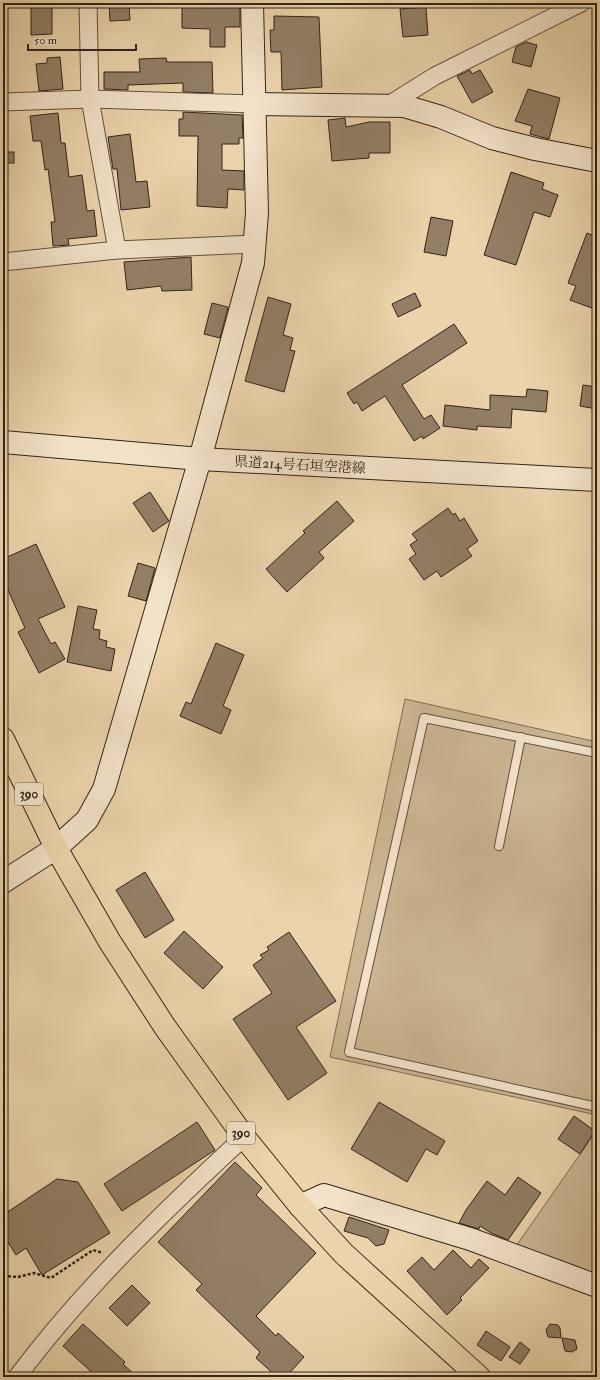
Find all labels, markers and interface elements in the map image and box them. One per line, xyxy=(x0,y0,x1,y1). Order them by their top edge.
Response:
scale bar xyxy=(28,26,136,52)
text: 50 m xyxy=(34,33,58,48)
street label: 県道214号石垣空港線 xyxy=(234,453,366,477)
road number: 390 xyxy=(15,783,43,805)
road number: 390 xyxy=(227,1122,255,1144)

